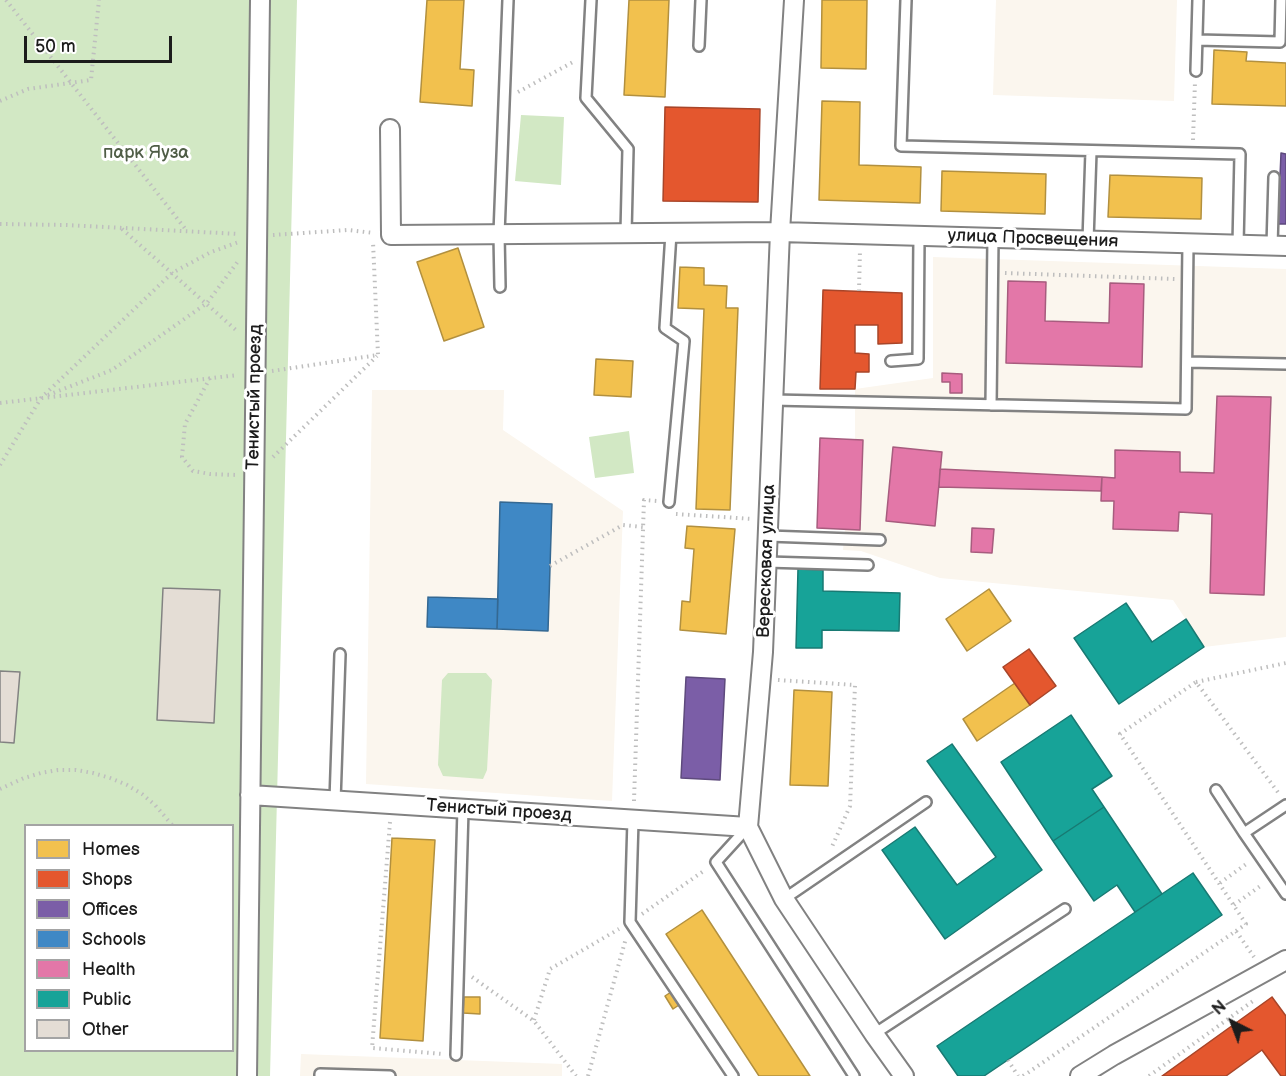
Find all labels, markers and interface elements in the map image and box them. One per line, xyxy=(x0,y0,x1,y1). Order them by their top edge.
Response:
scale bar xyxy=(27,24,176,62)
text: 50 m xyxy=(35,36,76,57)
park label: парк Яуза xyxy=(103,142,189,164)
street label: улица Просвещения xyxy=(947,225,1119,253)
street label: Тенистый проезд xyxy=(243,324,267,470)
street label: Вересковая улица xyxy=(754,484,780,638)
street label: Тенистый проезд xyxy=(426,795,572,827)
legend xyxy=(24,824,234,1052)
text: Homes xyxy=(82,839,140,860)
text: Shops xyxy=(82,869,132,890)
text: Offices xyxy=(82,899,138,920)
text: Schools xyxy=(82,929,146,950)
text: Health xyxy=(82,959,136,980)
text: Public xyxy=(82,989,131,1010)
north arrow xyxy=(1202,992,1262,1052)
text: N xyxy=(1209,997,1230,1019)
text: Other xyxy=(82,1019,128,1040)

